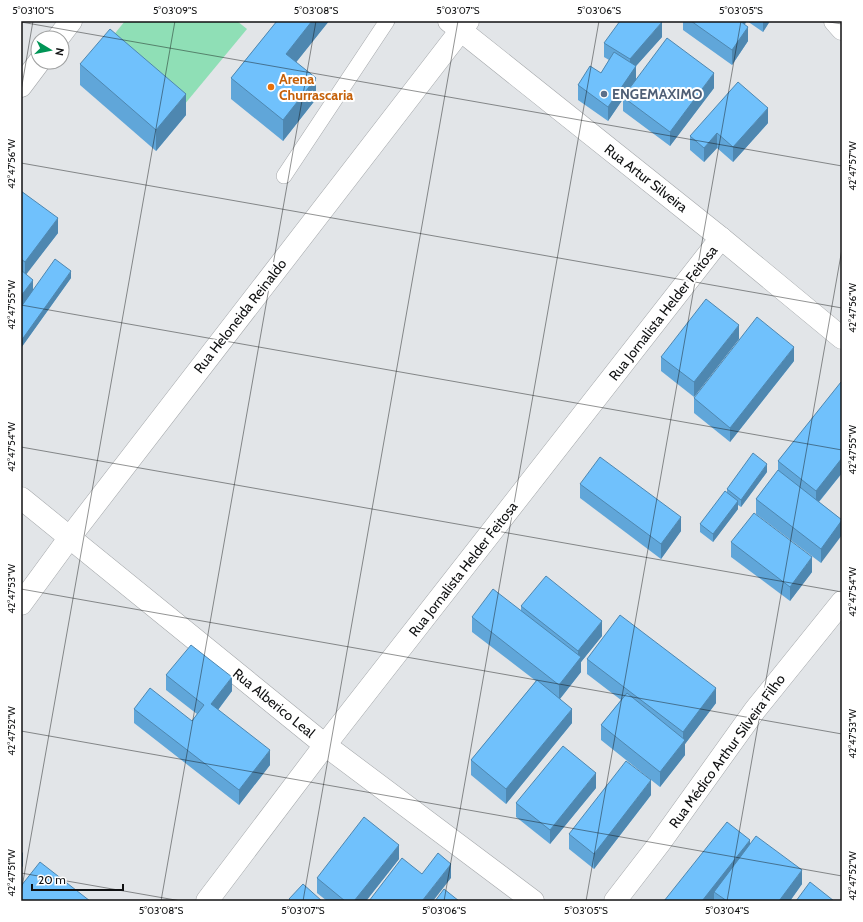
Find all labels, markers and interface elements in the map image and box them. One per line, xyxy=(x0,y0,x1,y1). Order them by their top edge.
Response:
text: 5°03'10"S xyxy=(12,4,54,17)
text: 5°03'09"S xyxy=(153,4,197,17)
text: 5°03'08"S xyxy=(294,4,338,17)
text: 5°03'07"S xyxy=(436,4,480,17)
text: 5°03'06"S xyxy=(577,4,621,17)
text: 5°03'05"S xyxy=(719,4,763,17)
north arrow xyxy=(30,30,70,70)
text: N xyxy=(52,47,67,57)
place label: Arena Churrascaria xyxy=(279,70,353,104)
marker: Arena Churrascaria xyxy=(266,82,276,92)
place label: ENGEMAXIMO xyxy=(612,85,703,103)
marker: ENGEMAXIMO xyxy=(599,89,609,99)
text: 42°47'56"W xyxy=(5,138,18,189)
street label: Rua Artur Silveira xyxy=(601,140,691,216)
text: 42°47'57"W xyxy=(846,141,859,191)
street label: Rua Jornalista Helder Feitosa xyxy=(605,242,722,384)
street label: Rua Heloneida Reinaldo xyxy=(190,255,291,377)
text: 42°47'55"W xyxy=(5,280,18,330)
text: 42°47'56"W xyxy=(846,282,859,333)
text: 42°47'54"W xyxy=(5,421,18,472)
text: 42°47'55"W xyxy=(846,425,859,475)
street label: Rua Jornalista Helder Feitosa xyxy=(405,498,522,640)
text: 42°47'53"W xyxy=(5,564,18,614)
text: 42°47'54"W xyxy=(846,566,859,617)
street label: Rua Alberico Leal xyxy=(229,664,319,742)
street label: Rua Médico Arthur Silveira Filho xyxy=(665,670,789,832)
text: 42°47'52"W xyxy=(5,706,18,756)
text: 42°47'53"W xyxy=(846,709,859,759)
text: 42°47'51"W xyxy=(5,849,18,897)
text: 42°47'52"W xyxy=(846,851,859,901)
scale bar xyxy=(32,866,123,892)
text: 20 m xyxy=(38,872,66,887)
text: 5°03'08"S xyxy=(139,904,183,917)
text: 5°03'07"S xyxy=(281,904,325,917)
text: 5°03'06"S xyxy=(422,904,466,917)
text: 5°03'05"S xyxy=(564,904,608,917)
text: 5°03'04"S xyxy=(705,904,749,917)

